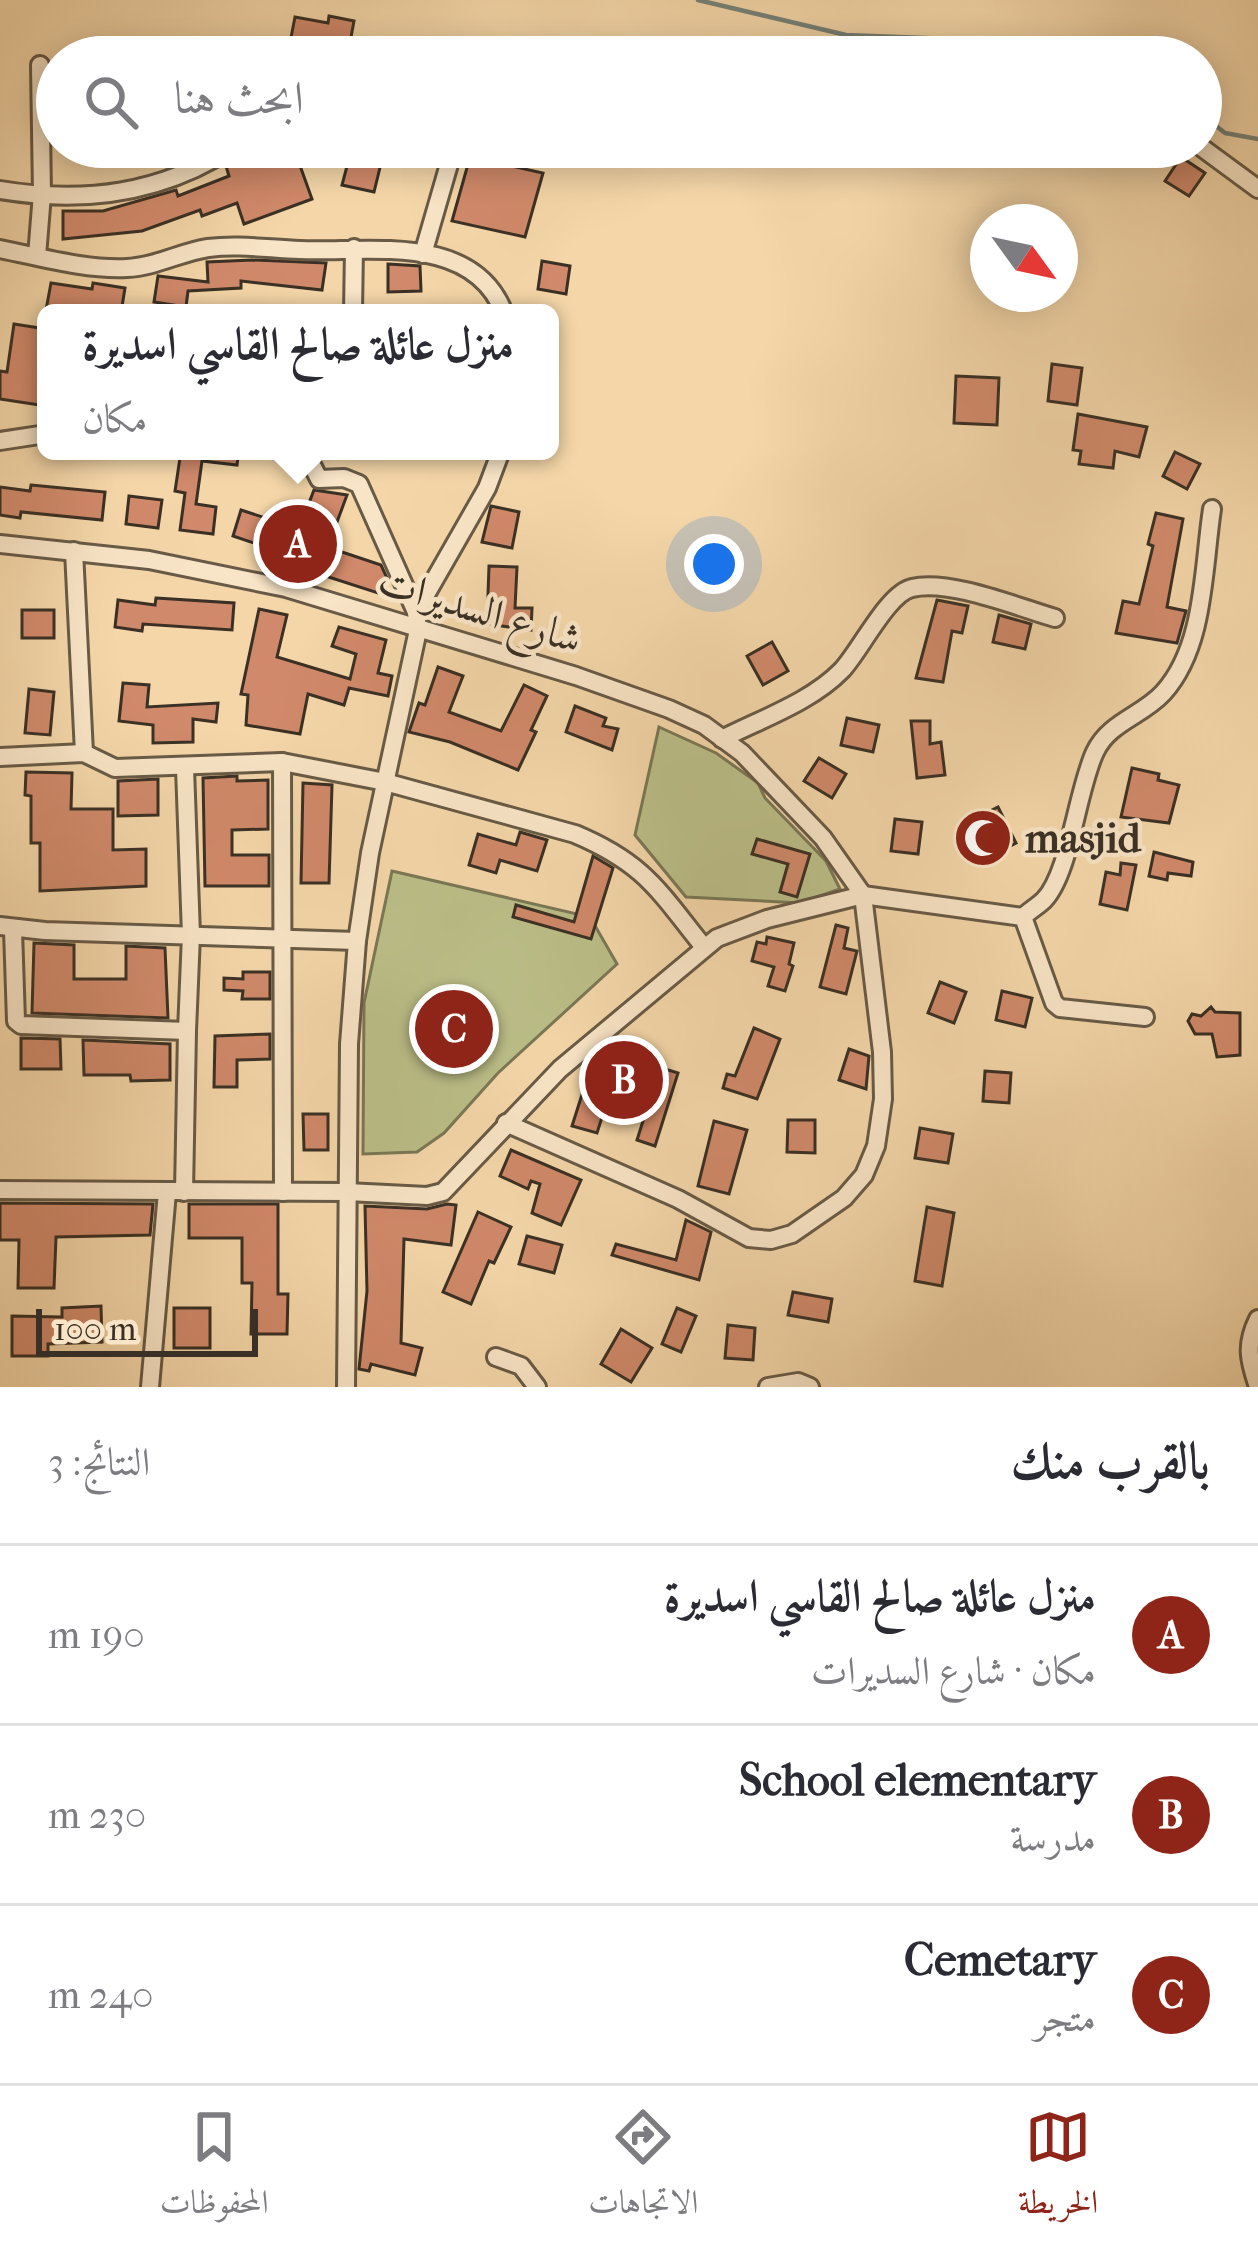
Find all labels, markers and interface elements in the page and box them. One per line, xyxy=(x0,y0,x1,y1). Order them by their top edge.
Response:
search box xyxy=(36,36,1222,168)
icon: search xyxy=(78,69,144,135)
text: ابحث هنا xyxy=(174,72,304,125)
north arrow xyxy=(970,204,1078,312)
popup xyxy=(37,304,559,460)
text: منزل عائلة صالح القاسي اسديرة xyxy=(82,318,514,371)
text: مكان xyxy=(82,396,147,442)
pin: A xyxy=(259,499,337,589)
your location xyxy=(684,534,744,594)
street label: شارع السديرات xyxy=(370,556,588,674)
mosque icon: masjid xyxy=(952,807,1014,869)
place label: masjid xyxy=(1025,814,1142,863)
pin: C xyxy=(415,984,493,1074)
pin: B xyxy=(585,1035,663,1125)
scale bar xyxy=(36,1303,258,1356)
text: 100 m xyxy=(54,1310,137,1349)
text: بالقرب منك xyxy=(1011,1431,1210,1491)
text: النتائج: 3 xyxy=(48,1439,150,1485)
text: منزل عائلة صالح القاسي اسديرة xyxy=(664,1570,1096,1623)
text: 190 m xyxy=(48,1612,145,1658)
text: A xyxy=(1158,1612,1184,1658)
text: مكان · شارع السديرات xyxy=(811,1648,1096,1694)
text: School elementary xyxy=(739,1754,1096,1807)
text: 230 m xyxy=(48,1792,146,1838)
text: B xyxy=(1158,1792,1184,1838)
text: مدرسة xyxy=(1010,1815,1096,1861)
text: Cemetary xyxy=(904,1934,1096,1987)
text: 240 m xyxy=(48,1972,153,2018)
text: C xyxy=(1158,1972,1184,2018)
text: متجر xyxy=(1034,1995,1096,2041)
tab: المحفوظات xyxy=(160,2104,269,2234)
tab: الاتجاهات xyxy=(588,2104,698,2234)
tab: الخريطة xyxy=(1018,2104,1098,2234)

